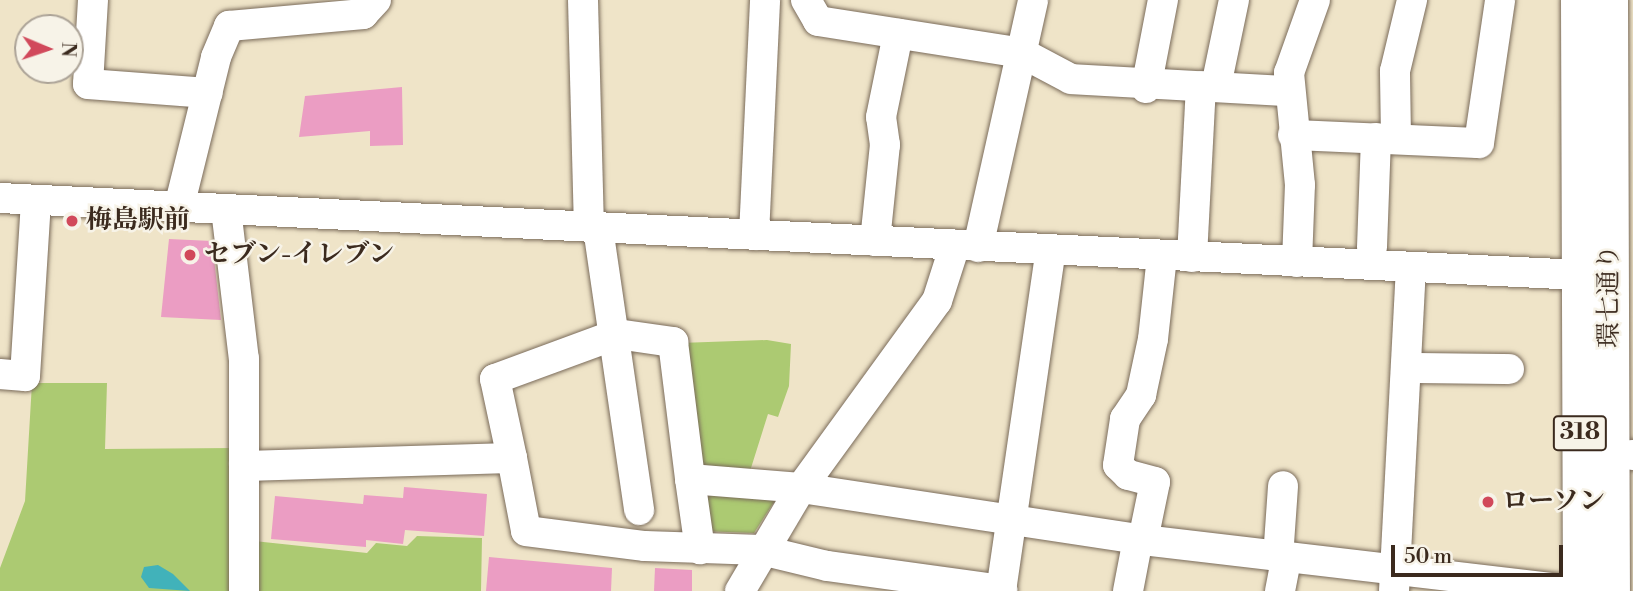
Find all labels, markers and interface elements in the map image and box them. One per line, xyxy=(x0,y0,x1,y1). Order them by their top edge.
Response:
north arrow xyxy=(14,14,84,84)
text: N xyxy=(56,42,80,58)
place label: 梅島駅前 xyxy=(86,205,190,237)
marker: 梅島駅前 xyxy=(64,213,80,229)
place label: セブン-イレブン xyxy=(204,239,396,271)
street label: 環七通り xyxy=(1594,244,1626,348)
marker: セブン-イレブン xyxy=(182,247,198,263)
road number: 318 xyxy=(1552,412,1608,453)
place label: ローソン xyxy=(1502,486,1606,518)
marker: ローソン xyxy=(1480,494,1496,510)
scale bar xyxy=(1395,532,1566,576)
text: 50 m xyxy=(1404,544,1452,570)

